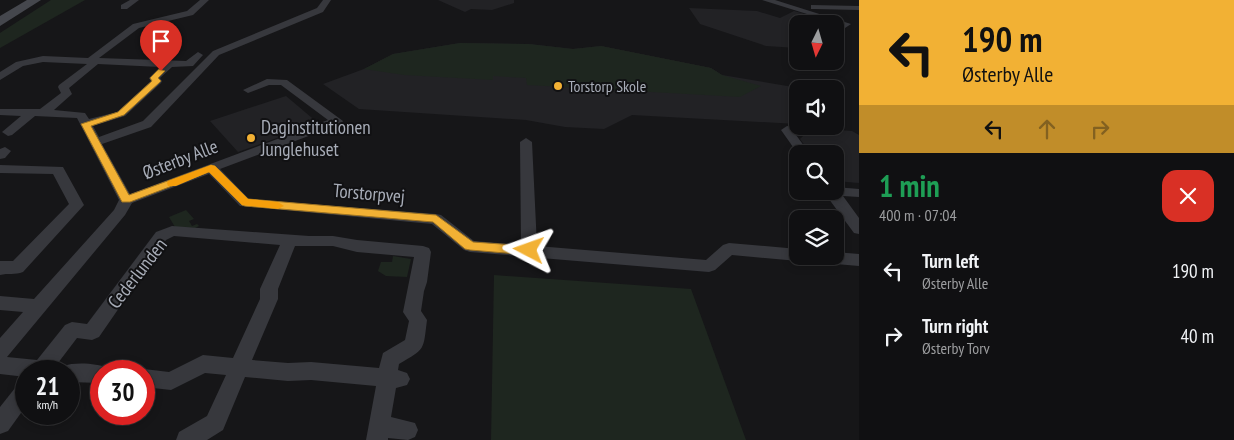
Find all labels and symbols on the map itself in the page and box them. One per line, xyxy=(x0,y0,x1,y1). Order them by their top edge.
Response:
north arrow xyxy=(789,15,844,70)
pin xyxy=(140,20,182,71)
place label: Torstorp Skole xyxy=(568,76,646,96)
marker: Torstorp Skole xyxy=(552,80,564,92)
place label: Daginstitutionen Junglehuset xyxy=(260,115,371,161)
marker: Daginstitutionen Junglehuset xyxy=(245,132,257,144)
street label: Østerby Alle xyxy=(139,134,221,184)
street label: Torstorpvej xyxy=(332,178,406,208)
position arrow xyxy=(502,223,554,275)
street label: Cederlunden xyxy=(102,233,172,313)
speed limit sign: 30 xyxy=(90,360,155,425)

